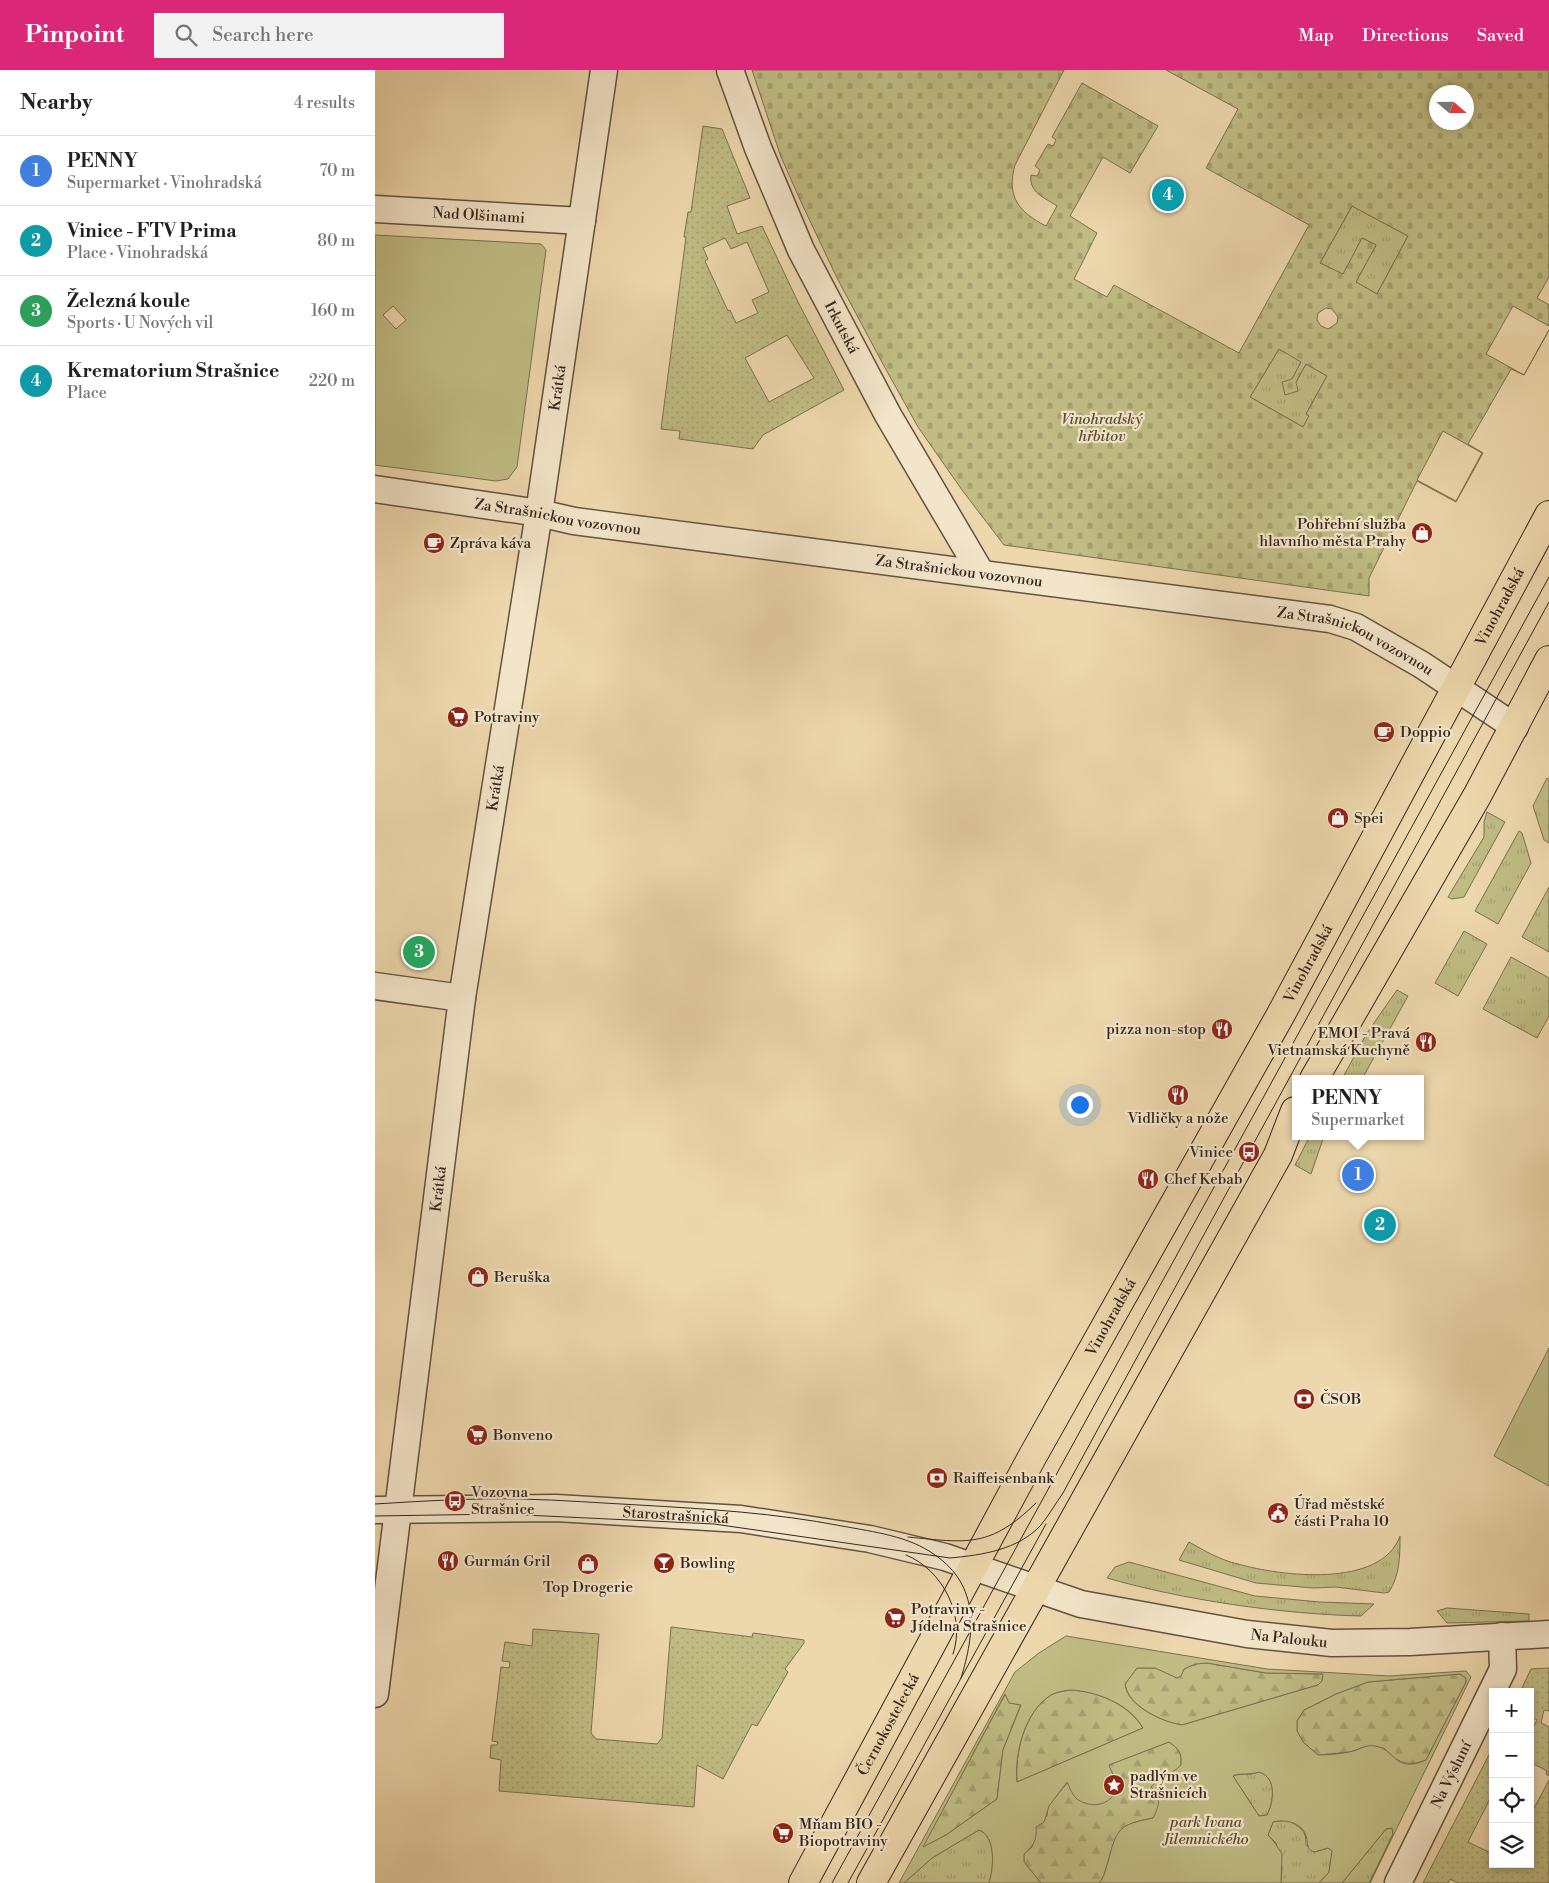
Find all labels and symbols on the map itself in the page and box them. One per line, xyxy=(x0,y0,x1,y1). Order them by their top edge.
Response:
north arrow xyxy=(1429,85,1474,130)
pin: 4 xyxy=(1152,176,1184,214)
street label: Nad Olšinami xyxy=(432,203,526,227)
street label: Irkutská xyxy=(820,298,864,357)
street label: Krátká xyxy=(545,363,570,412)
park label: Vinohradský hřbitov xyxy=(1061,410,1144,446)
street label: Za Strašnickou vozovnou xyxy=(473,494,643,539)
place label: Pohřební služba hlavního města Prahy xyxy=(1259,515,1407,551)
shop icon: Pohřební služba hlavního města Prahy xyxy=(1410,521,1434,545)
cafe icon: Zpráva káva xyxy=(422,531,446,555)
place label: Zpráva káva xyxy=(450,534,532,553)
street label: Za Strašnickou vozovnou xyxy=(874,551,1044,591)
street label: Vinohradská xyxy=(1470,564,1529,650)
street label: Za Strašnickou vozovnou xyxy=(1276,603,1438,680)
supermarket icon: Potraviny xyxy=(446,705,470,729)
place label: Potraviny xyxy=(474,708,540,727)
cafe icon: Doppio xyxy=(1372,720,1396,744)
place label: Doppio xyxy=(1400,723,1451,742)
street label: Krátká xyxy=(482,763,508,812)
shop icon: Spei xyxy=(1326,806,1350,830)
place label: Spei xyxy=(1354,809,1384,828)
street label: Vinohradská xyxy=(1279,921,1337,1007)
pin: 3 xyxy=(403,933,435,971)
restaurant icon: pizza non-stop xyxy=(1210,1017,1234,1041)
place label: pizza non-stop xyxy=(1106,1020,1206,1039)
place label: EMOI - Pravá Vietnamská Kuchyně xyxy=(1266,1024,1410,1060)
restaurant icon: EMOI - Pravá Vietnamská Kuchyně xyxy=(1414,1030,1438,1054)
restaurant icon: Vidličky a nože xyxy=(1166,1083,1190,1107)
your location xyxy=(1067,1092,1093,1118)
place label: Vidličky a nože xyxy=(1126,1109,1229,1128)
bus stop icon: Vinice xyxy=(1237,1140,1261,1164)
place label: Vinice xyxy=(1188,1143,1233,1162)
pin: 1 xyxy=(1342,1156,1374,1194)
street label: Krátká xyxy=(426,1164,450,1213)
restaurant icon: Chef Kebab xyxy=(1136,1167,1160,1191)
place label: Chef Kebab xyxy=(1164,1170,1242,1189)
pin: 2 xyxy=(1364,1206,1396,1244)
shop icon: Beruška xyxy=(466,1265,490,1289)
place label: Beruška xyxy=(493,1268,550,1287)
street label: Vinohradská xyxy=(1081,1275,1140,1360)
bank icon: ČSOB xyxy=(1292,1387,1316,1411)
place label: ČSOB xyxy=(1320,1389,1361,1409)
supermarket icon: Bonveno xyxy=(465,1423,489,1447)
place label: Bonveno xyxy=(492,1426,553,1445)
bank icon: Raiffeisenbank xyxy=(925,1466,949,1490)
place label: Raiffeisenbank xyxy=(953,1469,1055,1488)
place label: Vozovna Strašnice xyxy=(470,1483,535,1519)
bus stop icon: Vozovna Strašnice xyxy=(443,1489,467,1513)
place label: Úřad městské části Praha 10 xyxy=(1294,1494,1389,1531)
public building icon: Úřad městské části Praha 10 xyxy=(1266,1501,1290,1525)
street label: Starostrašnická xyxy=(622,1502,730,1528)
restaurant icon: Gurmán Gril xyxy=(436,1549,460,1573)
bar icon: Bowling xyxy=(652,1551,676,1575)
place label: Gurmán Gril xyxy=(464,1552,551,1571)
shop icon: Top Drogerie xyxy=(576,1552,600,1576)
place label: Bowling xyxy=(679,1554,735,1573)
place label: Top Drogerie xyxy=(543,1578,633,1597)
place label: Potraviny - Jídelna Strašnice xyxy=(910,1600,1027,1636)
supermarket icon: Potraviny - Jídelna Strašnice xyxy=(883,1606,907,1630)
street label: Na Palouku xyxy=(1250,1625,1329,1652)
street label: Černokostelecká xyxy=(852,1670,924,1779)
street label: Na Výsluní xyxy=(1427,1737,1476,1811)
place label: padlým ve Strašnicích xyxy=(1130,1767,1207,1803)
place icon: padlým ve Strašnicích xyxy=(1102,1773,1126,1797)
park label: park Ivana Jilemnického xyxy=(1161,1813,1249,1849)
place label: Mňam BIO - Biopotraviny xyxy=(798,1815,888,1851)
supermarket icon: Mňam BIO - Biopotraviny xyxy=(771,1821,795,1845)

